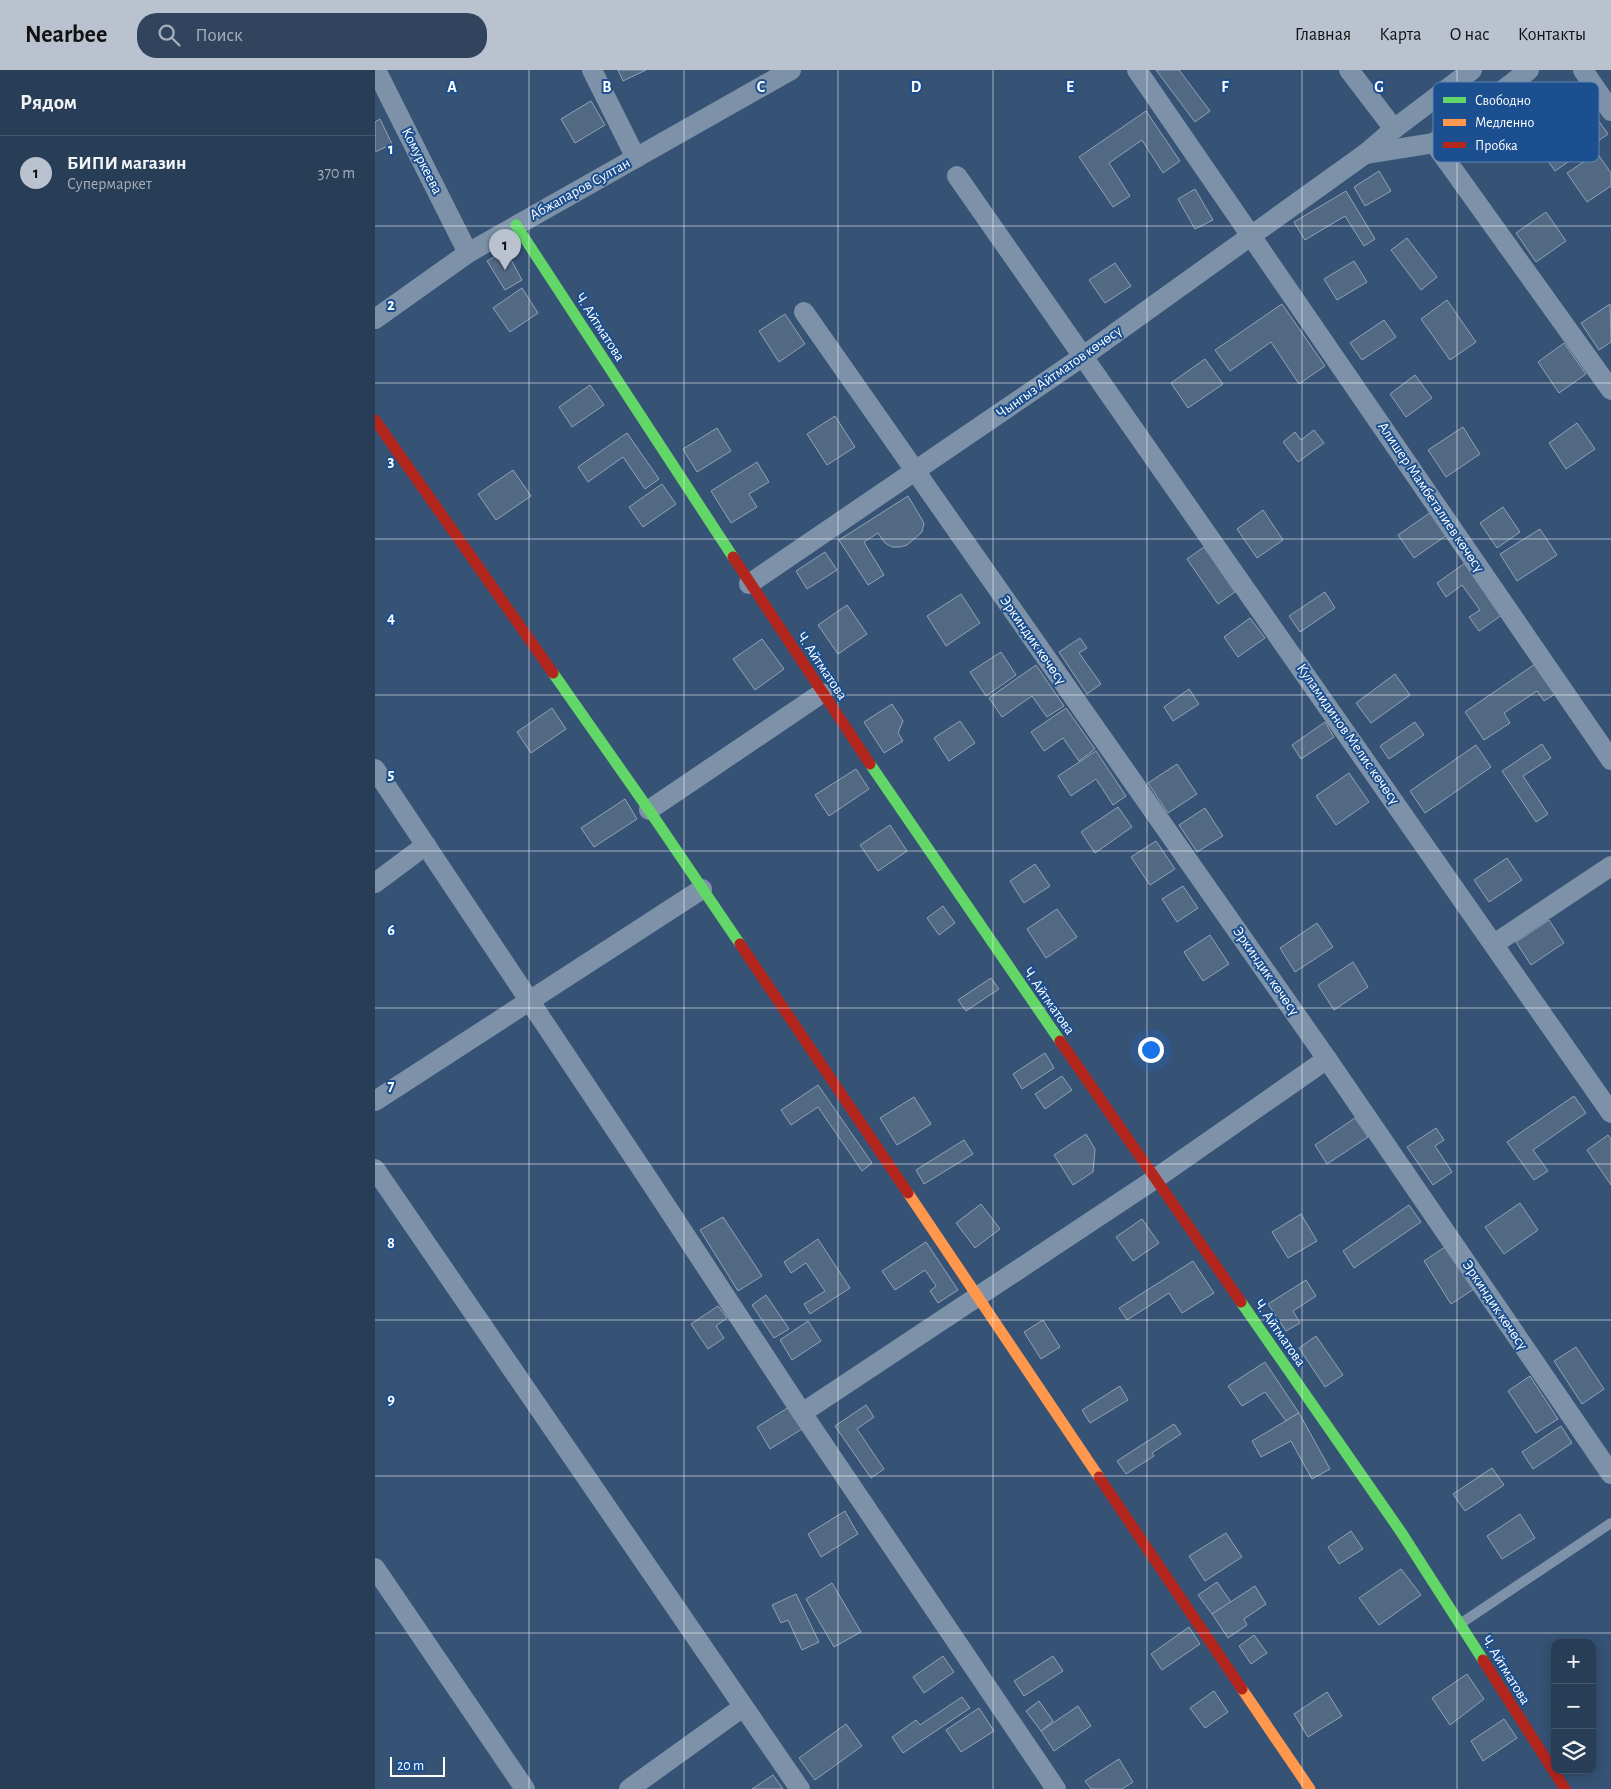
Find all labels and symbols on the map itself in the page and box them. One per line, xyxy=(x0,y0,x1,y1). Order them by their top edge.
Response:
text: A xyxy=(447,79,457,95)
text: B xyxy=(602,79,612,95)
text: C xyxy=(757,79,766,95)
text: D xyxy=(911,79,922,95)
text: E xyxy=(1066,79,1074,95)
text: F xyxy=(1221,79,1229,95)
text: G xyxy=(1374,79,1384,95)
legend xyxy=(1433,82,1599,162)
text: Свободно xyxy=(1475,94,1531,108)
text: Медленно xyxy=(1475,116,1534,130)
street label: Комуркеева xyxy=(399,125,445,197)
text: Пробка xyxy=(1475,139,1518,153)
text: 1 xyxy=(388,141,394,157)
street label: Абжапаров Султан xyxy=(527,155,633,223)
pin: 1 xyxy=(489,229,521,270)
street label: Ч. Айтматова xyxy=(572,290,628,364)
text: 2 xyxy=(387,297,395,313)
street label: Чынгыз Айтматов көчөсү xyxy=(994,323,1125,421)
street label: Алишер Мамбеталиев көчөсү xyxy=(1375,419,1487,575)
text: 3 xyxy=(388,453,395,469)
street label: Эркиндик көчөсү xyxy=(997,593,1069,688)
text: 4 xyxy=(387,610,395,626)
street label: Ч. Айтматова xyxy=(794,629,850,703)
street label: Куламидинов Мелис көчөсү xyxy=(1294,661,1403,808)
text: 5 xyxy=(388,766,395,782)
text: 6 xyxy=(387,922,395,938)
street label: Эркиндик көчөсү xyxy=(1230,924,1302,1019)
street label: Ч. Айтматова xyxy=(1020,965,1078,1037)
your location xyxy=(1138,1037,1164,1063)
text: 7 xyxy=(388,1078,395,1094)
text: 8 xyxy=(387,1235,395,1251)
street label: Эркиндик көчөсү xyxy=(1460,1258,1531,1353)
street label: Ч. Айтматова xyxy=(1251,1297,1309,1369)
text: 9 xyxy=(387,1391,395,1407)
street label: Ч. Айтматова xyxy=(1479,1633,1533,1707)
scale bar xyxy=(390,1754,445,1777)

